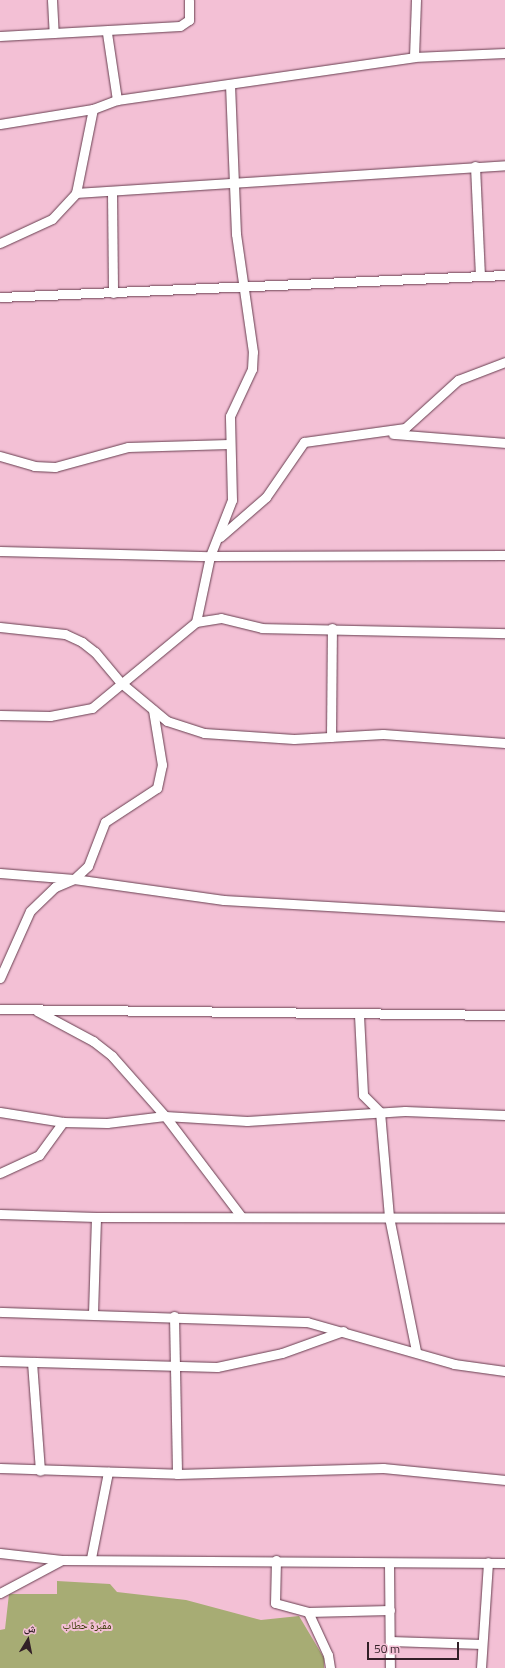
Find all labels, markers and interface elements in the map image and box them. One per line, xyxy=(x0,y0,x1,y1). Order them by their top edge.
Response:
park label: مقبرة حطّاب xyxy=(62,1618,112,1632)
text: ش xyxy=(23,1619,37,1637)
north arrow xyxy=(8,1620,48,1660)
scale bar xyxy=(369,1634,461,1660)
text: 50 m xyxy=(374,1639,400,1658)

